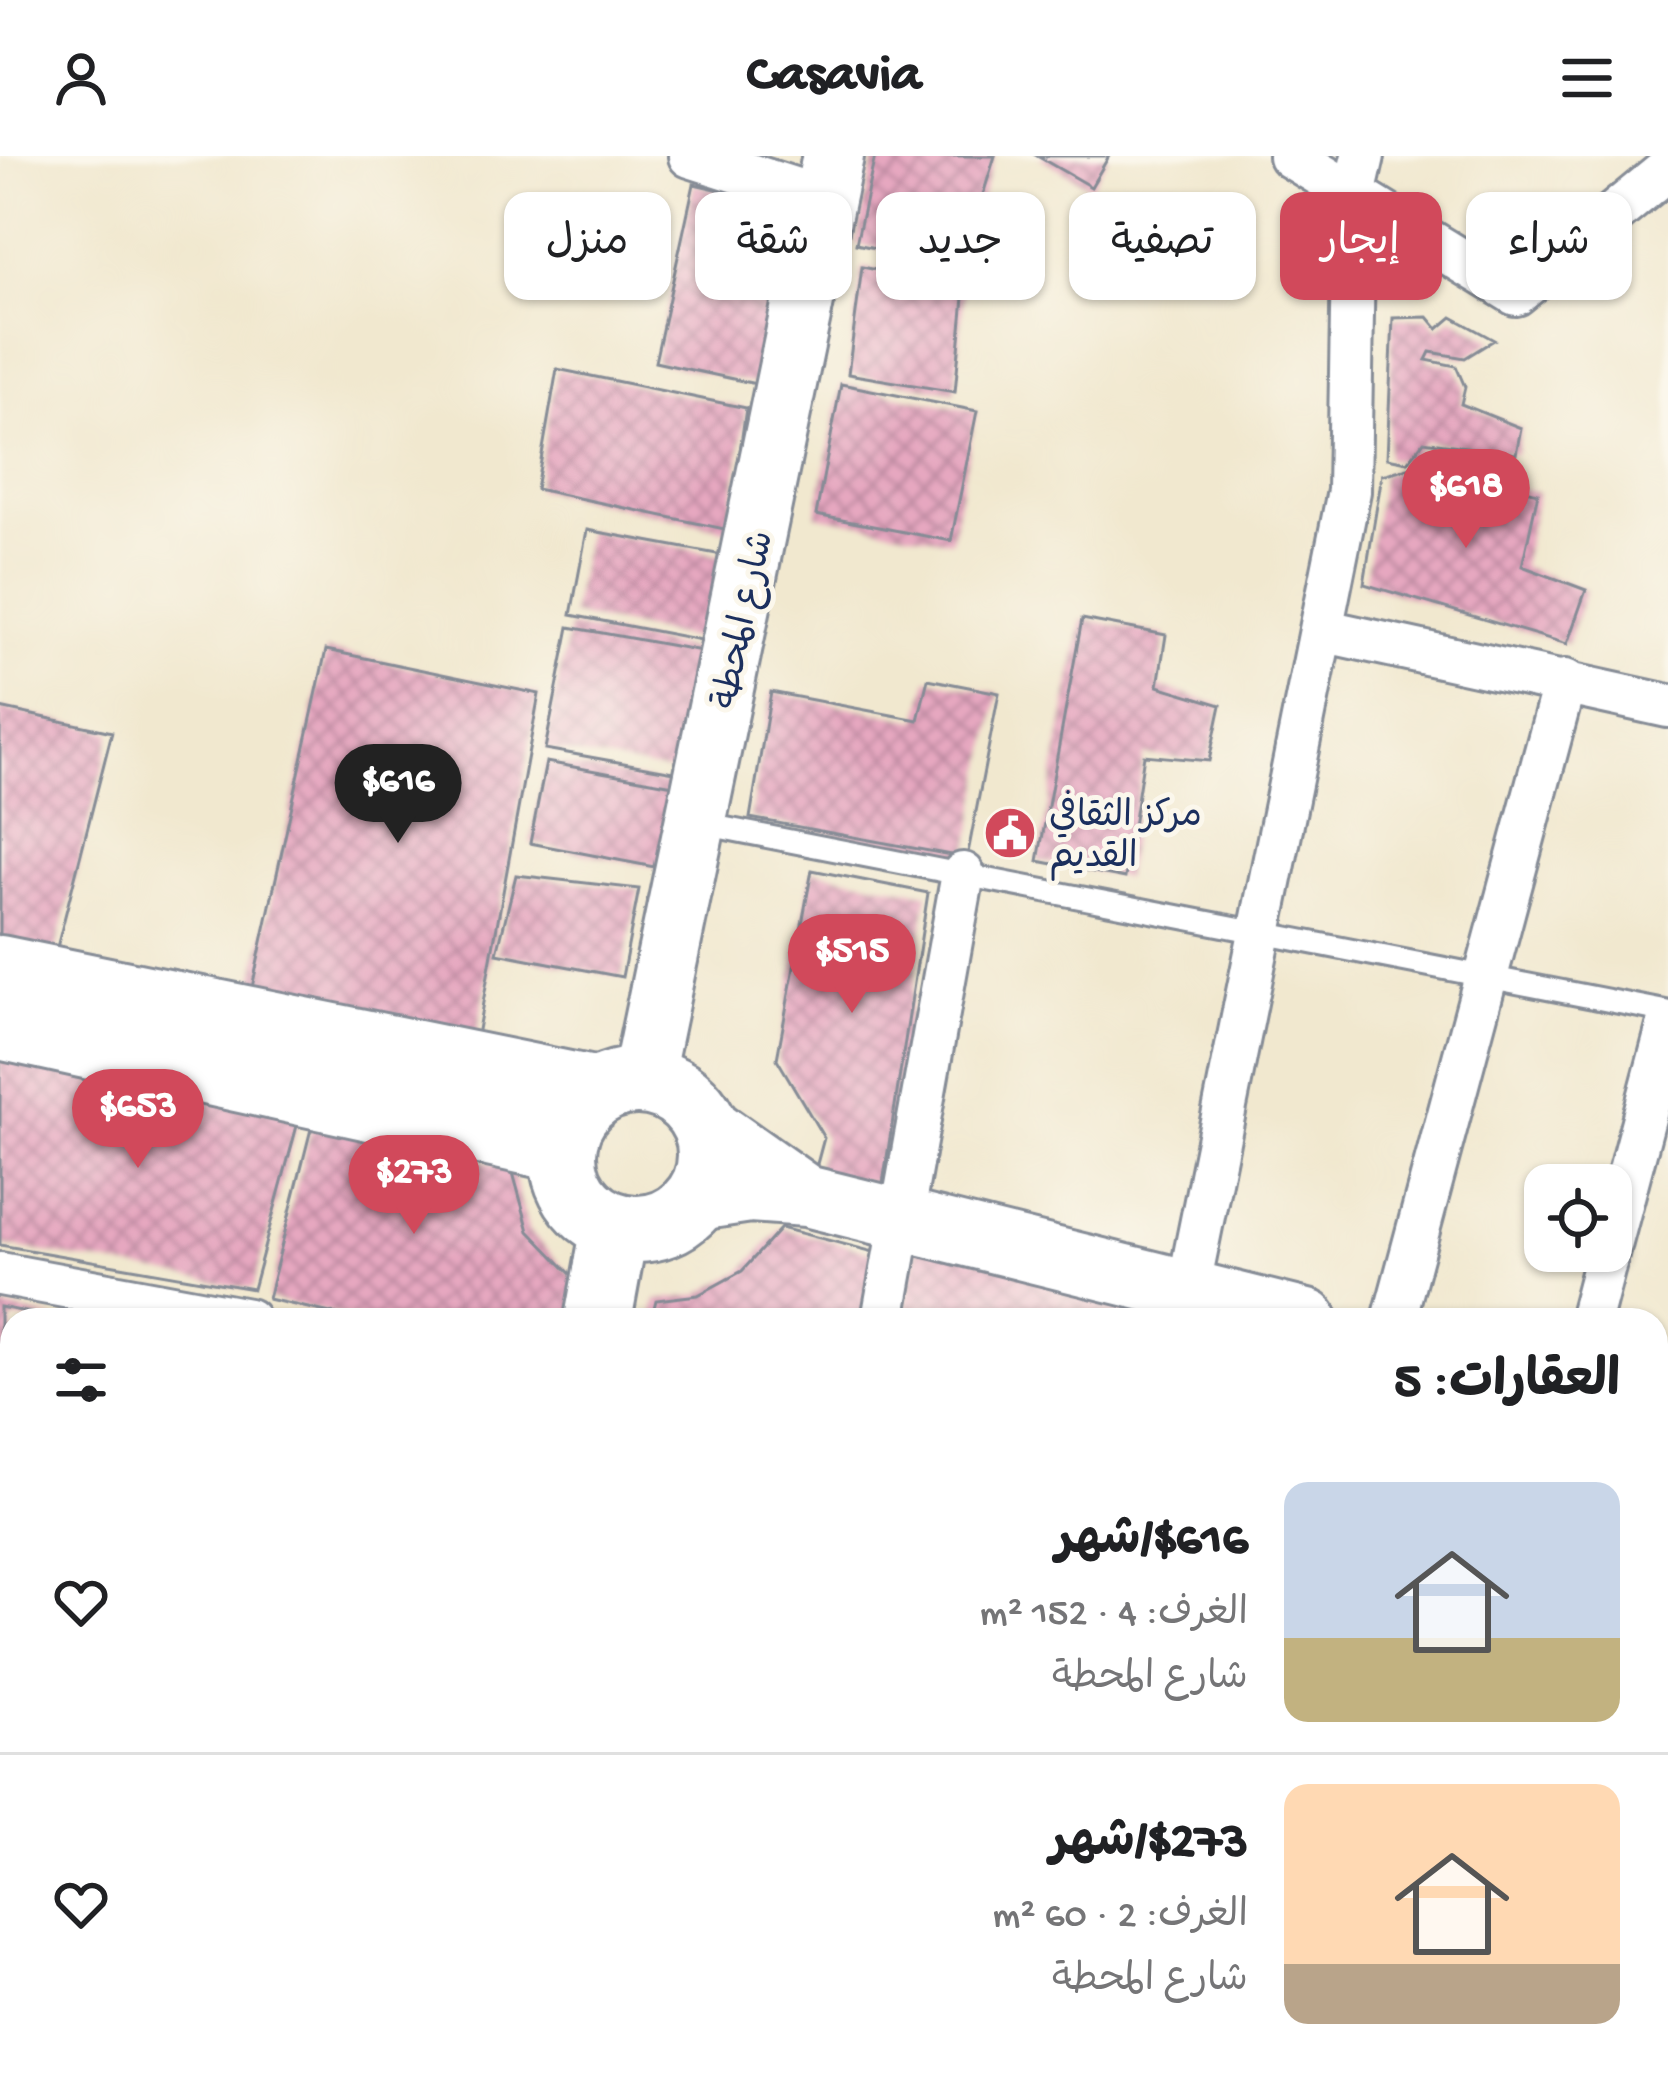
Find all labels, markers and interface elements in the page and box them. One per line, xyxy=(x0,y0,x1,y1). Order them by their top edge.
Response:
icon: person xyxy=(48,45,114,111)
icon: menu xyxy=(1554,45,1620,111)
text: Casavia xyxy=(747,46,921,110)
chip: منزل xyxy=(504,192,671,300)
chip: شقة xyxy=(695,192,852,300)
chip: جديد xyxy=(876,192,1045,300)
chip: تصفية xyxy=(1069,192,1256,300)
chip: إيجار xyxy=(1280,192,1442,300)
chip: شراء xyxy=(1466,192,1632,300)
pin: $618 xyxy=(1395,449,1537,551)
text: $618 xyxy=(1429,465,1503,511)
street label: شارع المحطة xyxy=(707,527,786,713)
pin: $616 xyxy=(327,744,469,846)
text: $616 xyxy=(362,760,434,806)
place label: مركز الثقافي القديم xyxy=(1049,790,1202,881)
public building icon: مركز الثقافي القديم xyxy=(982,805,1038,861)
pin: $515 xyxy=(781,914,923,1016)
text: $515 xyxy=(815,930,889,976)
pin: $653 xyxy=(67,1069,209,1171)
text: $653 xyxy=(99,1085,177,1131)
pin: $273 xyxy=(343,1135,485,1237)
text: $273 xyxy=(375,1151,453,1197)
map controls xyxy=(1524,1164,1632,1272)
button: locate xyxy=(1524,1164,1632,1272)
icon: filters xyxy=(48,1347,114,1413)
text: العقارات: 5 xyxy=(1394,1355,1620,1415)
text: $616/شهر xyxy=(1056,1513,1248,1573)
icon: home xyxy=(1380,1530,1524,1674)
icon: heart xyxy=(48,1569,114,1635)
text: الغرف: 4 · 152 m² xyxy=(980,1593,1248,1639)
text: شارع المحطة xyxy=(1052,1657,1248,1703)
text: $273/شهر xyxy=(1050,1815,1248,1875)
icon: home xyxy=(1380,1832,1524,1976)
icon: heart xyxy=(48,1871,114,1937)
text: الغرف: 2 · 60 m² xyxy=(992,1895,1248,1941)
text: شارع المحطة xyxy=(1052,1959,1248,2005)

